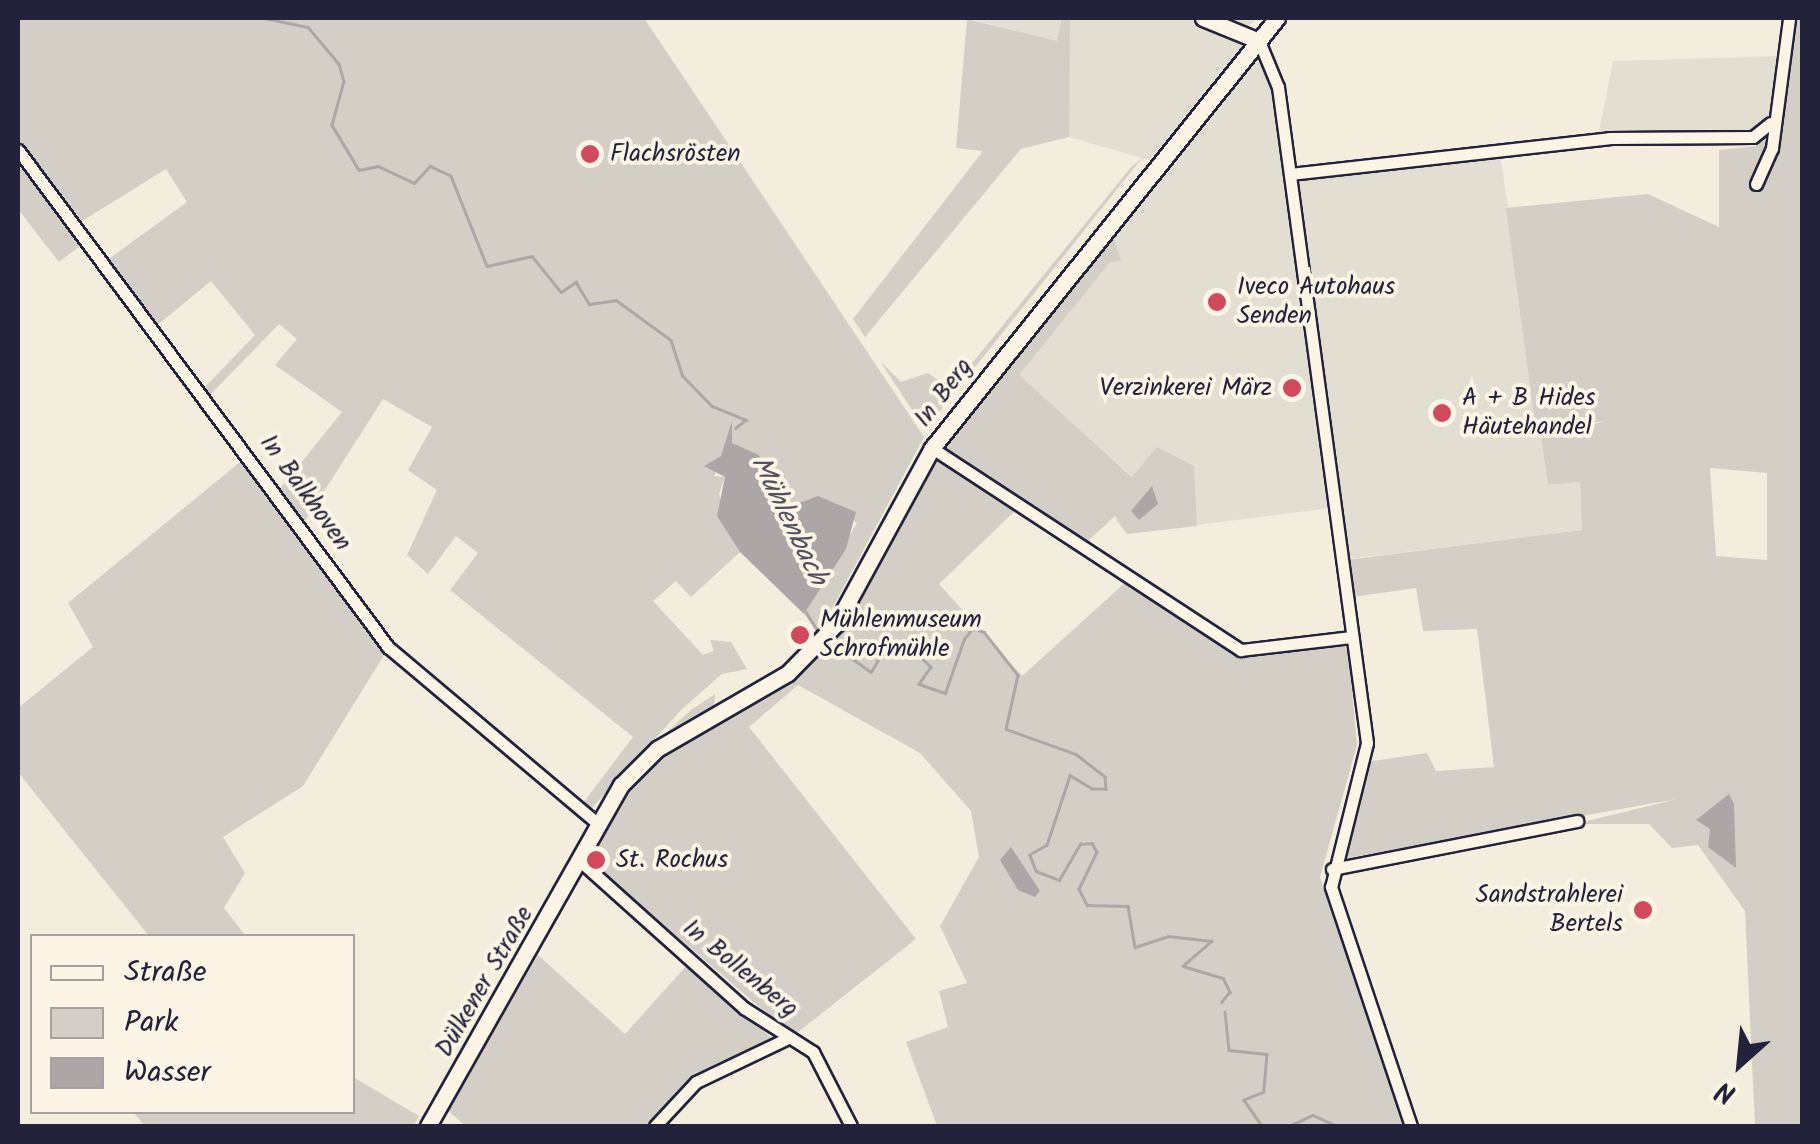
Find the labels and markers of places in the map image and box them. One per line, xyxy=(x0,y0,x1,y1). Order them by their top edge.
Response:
place label: Flachsrösten xyxy=(610,139,741,169)
marker: Flachsrösten xyxy=(579,143,601,165)
place label: Iveco Autohaus Senden xyxy=(1237,273,1395,332)
marker: Iveco Autohaus Senden xyxy=(1206,291,1228,313)
place label: Verzinkerei März xyxy=(1100,373,1272,403)
marker: Verzinkerei März xyxy=(1281,377,1303,399)
place label: A + B Hides Häutehandel xyxy=(1462,384,1595,443)
marker: A + B Hides Häutehandel xyxy=(1431,402,1453,424)
place label: Mühlenmuseum Schrofmühle xyxy=(820,606,982,665)
marker: Mühlenmuseum Schrofmühle xyxy=(789,624,811,646)
place label: St. Rochus xyxy=(616,845,728,875)
marker: St. Rochus xyxy=(585,849,607,871)
place label: Sandstrahlerei Bertels xyxy=(1476,881,1623,940)
marker: Sandstrahlerei Bertels xyxy=(1632,899,1654,921)

